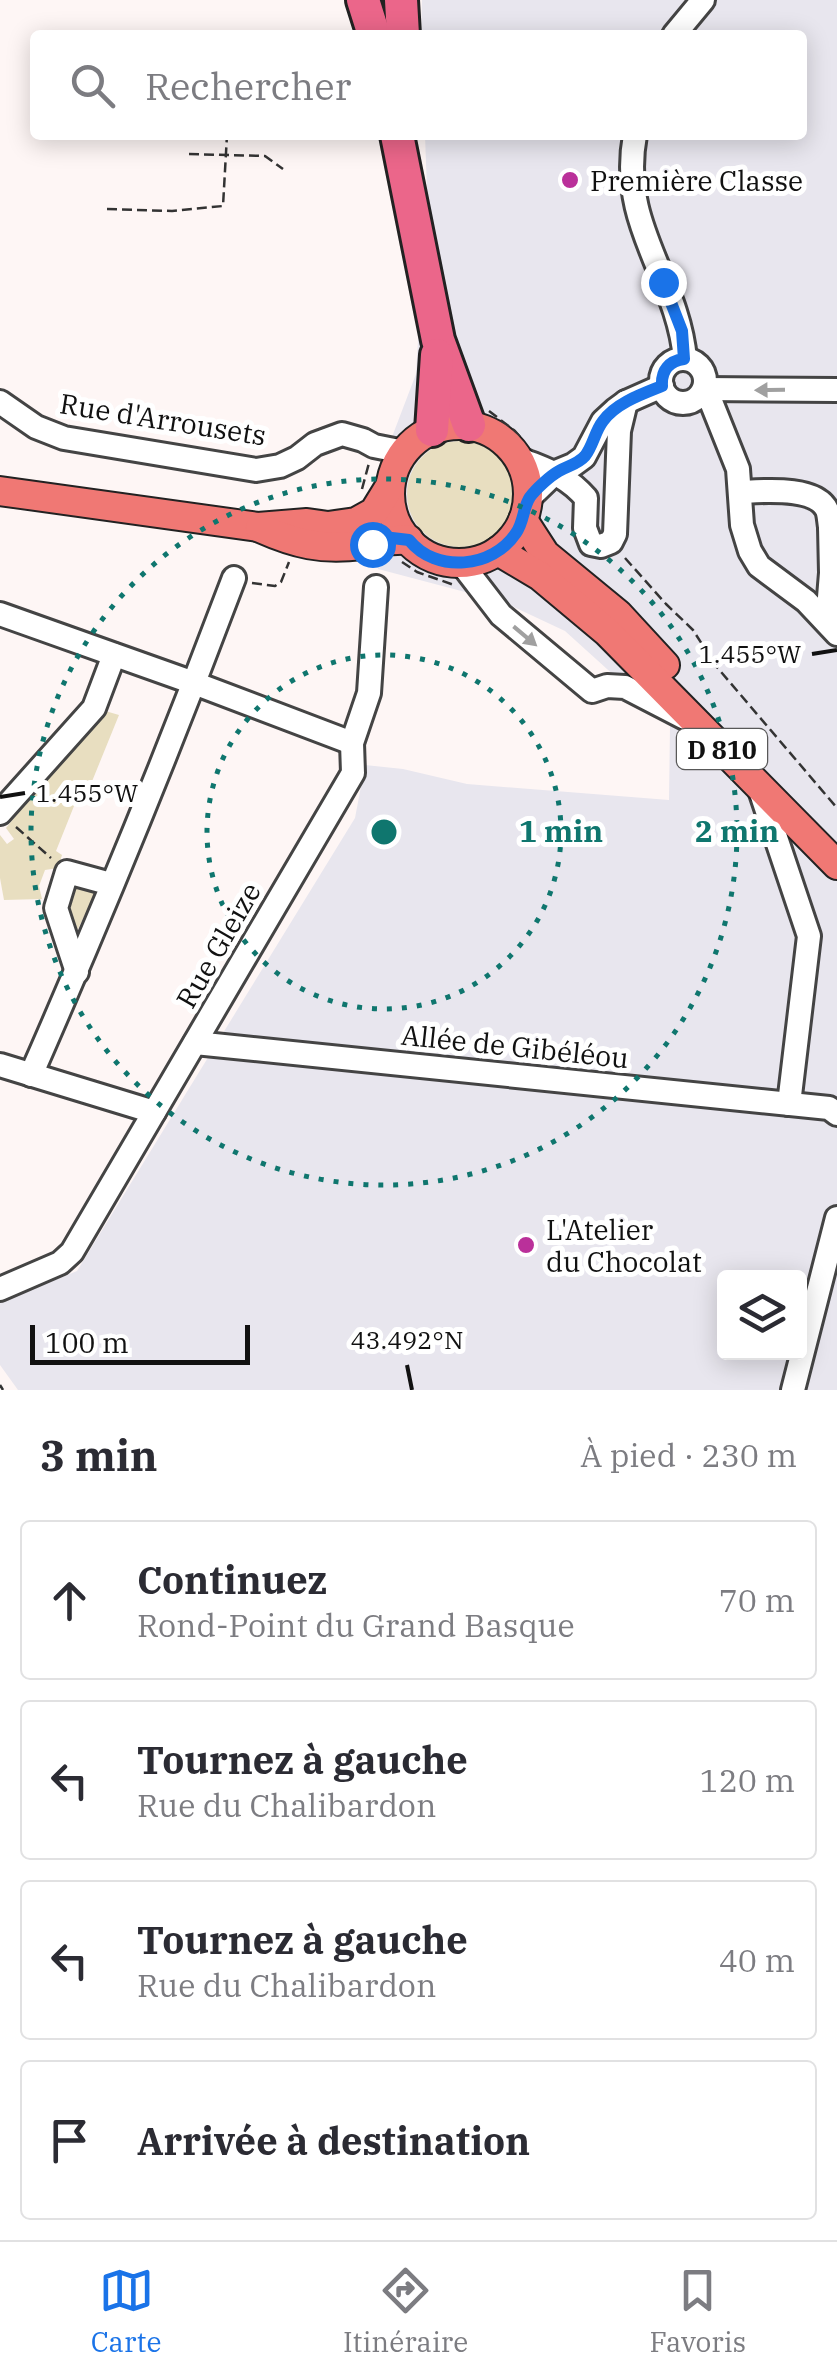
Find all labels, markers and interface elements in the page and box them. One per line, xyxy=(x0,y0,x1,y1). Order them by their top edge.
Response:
search box xyxy=(30,30,807,140)
icon: search xyxy=(65,58,120,113)
text: Rechercher xyxy=(145,61,351,110)
place label: Première Classe xyxy=(590,162,803,199)
marker: Première Classe xyxy=(559,169,581,191)
route end xyxy=(641,260,687,306)
one-way arrow xyxy=(754,383,786,399)
street label: Rue d'Arrousets xyxy=(57,384,269,454)
route start xyxy=(350,522,396,568)
one-way arrow xyxy=(512,624,537,646)
text: 1.455°W xyxy=(699,637,801,670)
road number: D 810 xyxy=(677,729,767,769)
text: 1.455°W xyxy=(36,776,138,809)
text: 1 min xyxy=(519,811,603,850)
text: 2 min xyxy=(695,811,779,850)
centre of rings xyxy=(366,814,402,850)
street label: Rue Gleize xyxy=(167,876,269,1014)
street label: Allée de Gibéléou xyxy=(400,1016,630,1076)
place label: L'Atelier du Chocolat xyxy=(546,1211,702,1280)
marker: L'Atelier du Chocolat xyxy=(515,1234,537,1256)
map controls xyxy=(717,1270,807,1360)
button: layers xyxy=(717,1270,807,1360)
scale bar xyxy=(30,1320,250,1364)
text: 43.492°N xyxy=(351,1323,463,1356)
text: 100 m xyxy=(45,1324,129,1361)
text: 3 min xyxy=(40,1428,158,1483)
text: À pied · 230 m xyxy=(580,1434,797,1476)
text: Continuez xyxy=(137,1555,327,1604)
icon: ahead xyxy=(42,1573,97,1628)
text: 70 m xyxy=(719,1579,795,1621)
text: Rond-Point du Grand Basque xyxy=(137,1604,575,1646)
text: Tournez à gauche xyxy=(137,1735,468,1784)
icon: left xyxy=(42,1753,97,1808)
text: 120 m xyxy=(699,1759,795,1801)
text: Rue du Chalibardon xyxy=(137,1784,436,1826)
text: Tournez à gauche xyxy=(137,1915,468,1964)
icon: left xyxy=(42,1933,97,1988)
text: 40 m xyxy=(719,1939,795,1981)
text: Rue du Chalibardon xyxy=(137,1964,436,2006)
icon: arrive xyxy=(42,2113,97,2168)
text: Arrivée à destination xyxy=(137,2116,530,2165)
tab: Carte xyxy=(91,2263,161,2360)
tab: Itinéraire xyxy=(343,2263,468,2360)
tab: Favoris xyxy=(650,2263,746,2360)

